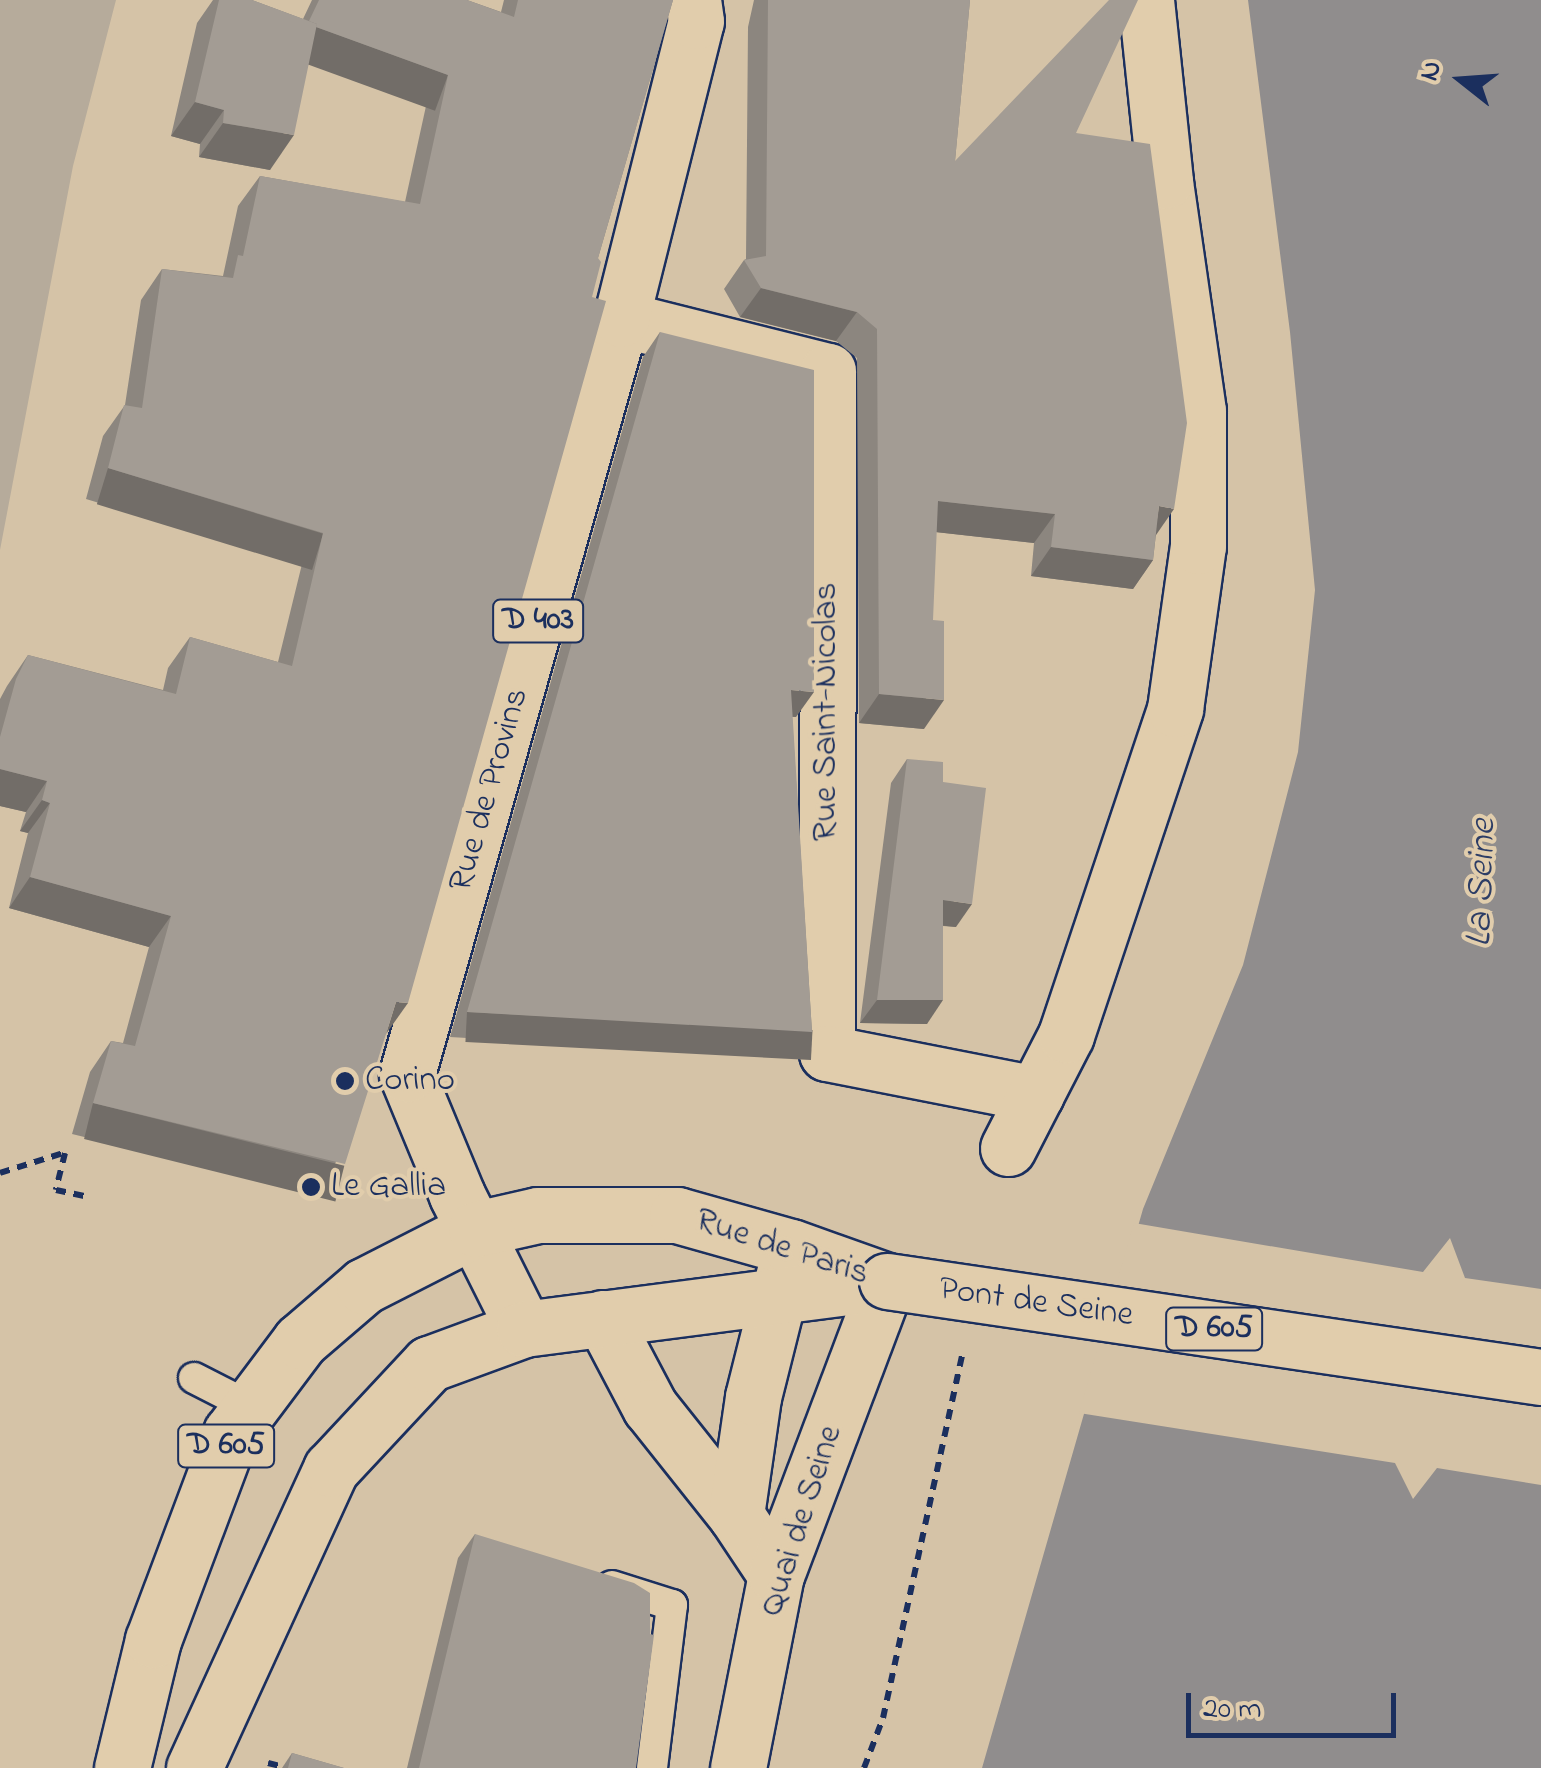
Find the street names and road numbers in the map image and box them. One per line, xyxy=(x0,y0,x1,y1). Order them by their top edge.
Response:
street label: Rue Saint-Nicolas xyxy=(806,583,848,841)
road number: D 403 xyxy=(490,594,586,648)
street label: Rue de Provins xyxy=(441,683,539,897)
street label: Rue de Paris xyxy=(690,1200,874,1296)
street label: Pont de Seine xyxy=(936,1269,1136,1337)
road number: D 605 xyxy=(1164,1302,1264,1356)
road number: D 605 xyxy=(176,1419,276,1473)
street label: Quai de Seine xyxy=(751,1420,853,1622)

